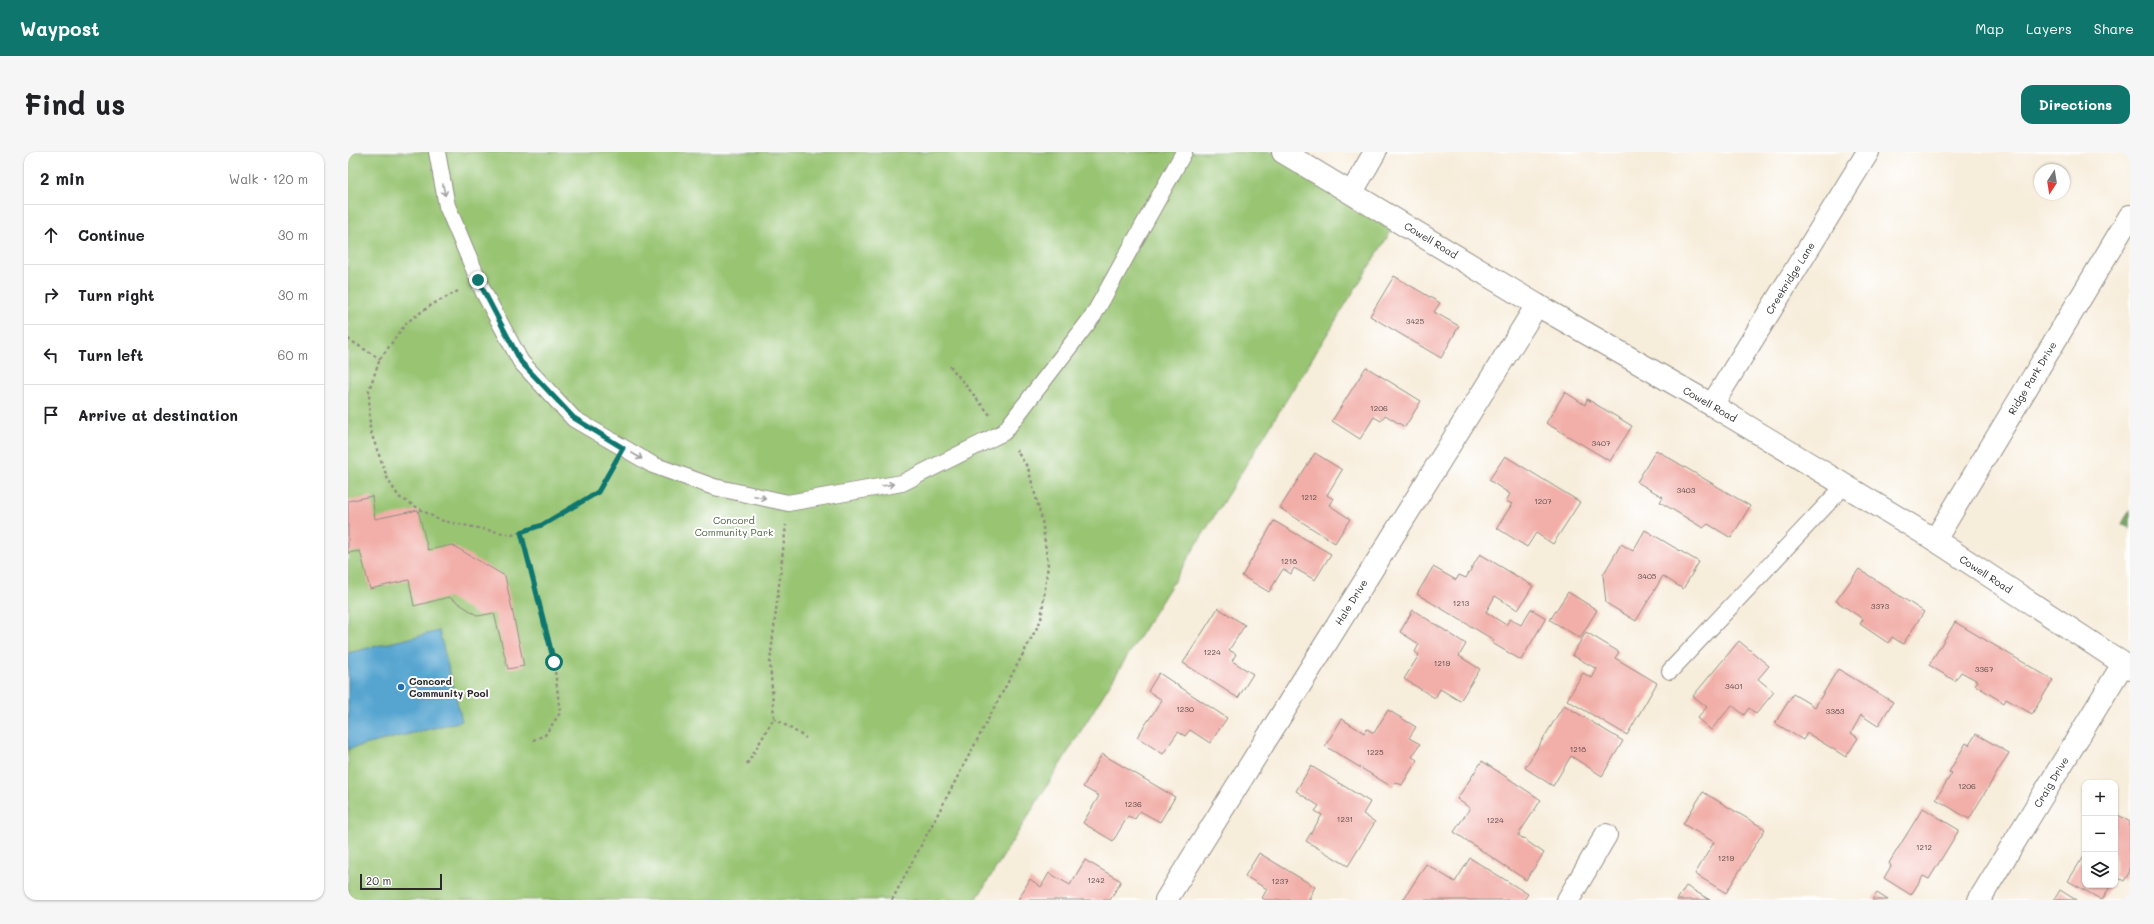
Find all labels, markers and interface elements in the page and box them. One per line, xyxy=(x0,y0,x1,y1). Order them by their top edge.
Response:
text: Waypost xyxy=(20,16,100,41)
text: Map xyxy=(1975,19,2004,38)
text: Layers xyxy=(2026,19,2072,38)
text: Share xyxy=(2094,19,2134,38)
button: Directions xyxy=(2021,85,2130,124)
text: Find us xyxy=(24,86,125,122)
north arrow xyxy=(2034,164,2070,200)
text: 2 min xyxy=(40,167,85,189)
text: Walk · 120 m xyxy=(229,170,308,187)
one-way arrow xyxy=(440,183,448,196)
street label: Cowell Road xyxy=(1402,219,1460,261)
icon: ahead xyxy=(40,224,62,246)
text: Continue xyxy=(78,225,145,245)
text: 30 m xyxy=(278,226,308,243)
street label: Creekridge Lane xyxy=(1762,239,1818,317)
route end xyxy=(469,271,487,289)
icon: right xyxy=(40,284,62,306)
text: Turn right xyxy=(78,285,155,305)
text: 30 m xyxy=(278,286,308,303)
house number: 3425 xyxy=(1406,316,1425,326)
street label: Ridge Park Drive xyxy=(2005,339,2059,417)
icon: left xyxy=(40,344,62,366)
text: Turn left xyxy=(78,345,143,365)
text: 60 m xyxy=(278,346,308,363)
street label: Cowell Road xyxy=(1680,383,1740,425)
house number: 1206 xyxy=(1370,403,1388,413)
icon: arrive xyxy=(40,404,62,426)
text: Arrive at destination xyxy=(78,405,238,425)
house number: 3407 xyxy=(1592,438,1611,448)
one-way arrow xyxy=(631,452,643,460)
one-way arrow xyxy=(881,481,894,489)
house number: 3403 xyxy=(1676,485,1696,495)
house number: 1212 xyxy=(1301,492,1317,502)
one-way arrow xyxy=(753,493,766,501)
house number: 1207 xyxy=(1534,496,1552,506)
park label: Concord Community Park xyxy=(695,513,773,539)
street label: Cowell Road xyxy=(1957,552,2015,596)
house number: 1218 xyxy=(1281,556,1297,566)
house number: 3405 xyxy=(1638,571,1657,581)
street label: Hale Drive xyxy=(1331,576,1371,628)
house number: 1213 xyxy=(1453,598,1469,608)
house number: 3373 xyxy=(1871,601,1890,611)
house number: 1224 xyxy=(1203,647,1221,657)
route start xyxy=(545,653,563,671)
house number: 1219 xyxy=(1434,658,1450,668)
house number: 3367 xyxy=(1975,664,1994,674)
place label: Concord Community Pool xyxy=(409,674,489,700)
house number: 3401 xyxy=(1725,681,1743,691)
marker: Concord Community Pool xyxy=(396,682,406,692)
house number: 1230 xyxy=(1176,704,1194,714)
house number: 3383 xyxy=(1826,706,1845,716)
house number: 1218 xyxy=(1570,744,1586,754)
house number: 1225 xyxy=(1366,747,1384,757)
street label: Craig Drive xyxy=(2030,754,2072,810)
map controls xyxy=(2082,780,2118,888)
button: + xyxy=(2082,780,2118,816)
house number: 1206 xyxy=(1958,781,1976,791)
house number: 1236 xyxy=(1124,799,1142,809)
house number: 1231 xyxy=(1337,814,1353,824)
house number: 1224 xyxy=(1486,815,1504,825)
button: − xyxy=(2082,816,2118,852)
house number: 1212 xyxy=(1916,842,1932,852)
button: layers xyxy=(2082,852,2118,888)
house number: 1219 xyxy=(1718,853,1734,863)
scale bar xyxy=(360,872,442,891)
text: 20 m xyxy=(366,873,391,888)
house number: 1242 xyxy=(1087,875,1105,885)
house number: 1237 xyxy=(1271,876,1289,886)

